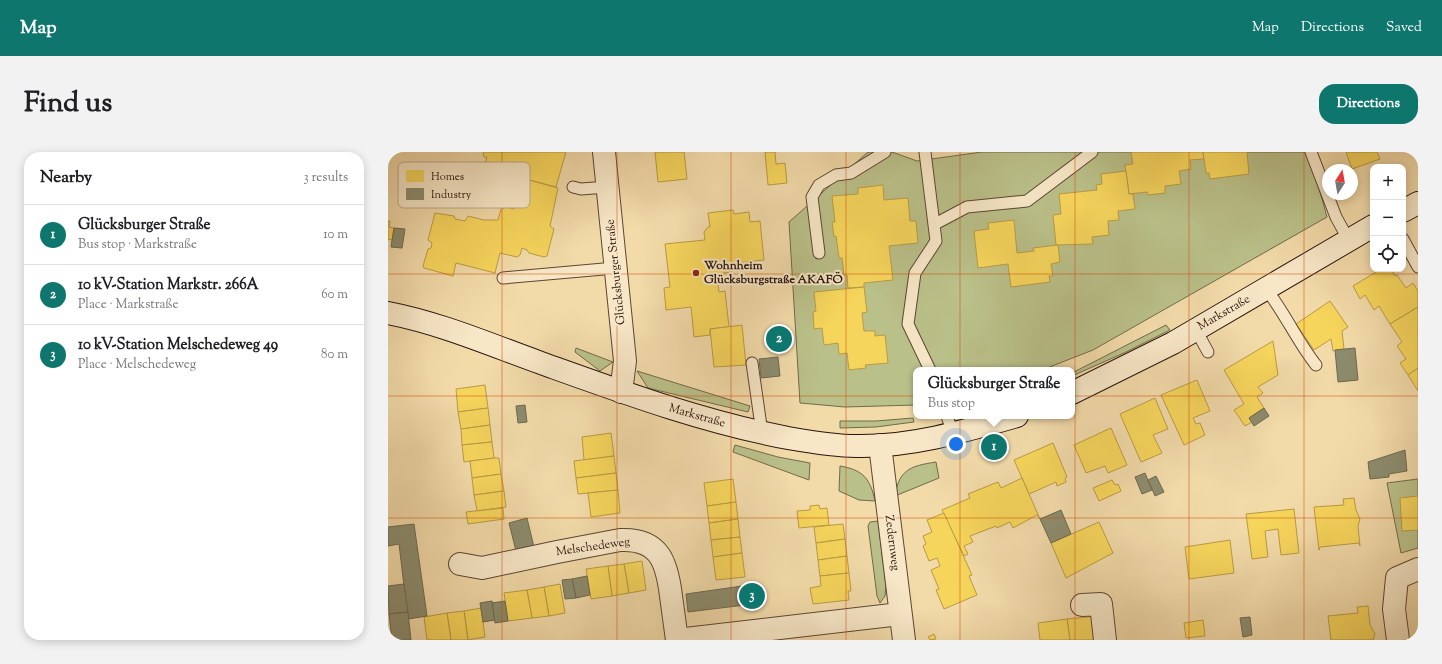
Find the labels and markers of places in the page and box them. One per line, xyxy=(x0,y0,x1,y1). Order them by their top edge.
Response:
place label: Wohnheim Glücksburgstraße AKAFÖ xyxy=(703,257,843,289)
marker: Wohnheim Glücksburgstraße AKAFÖ xyxy=(691,268,701,278)
pin: 2 xyxy=(766,324,792,354)
pin: 1 xyxy=(981,432,1007,462)
pin: 3 xyxy=(739,581,765,611)

